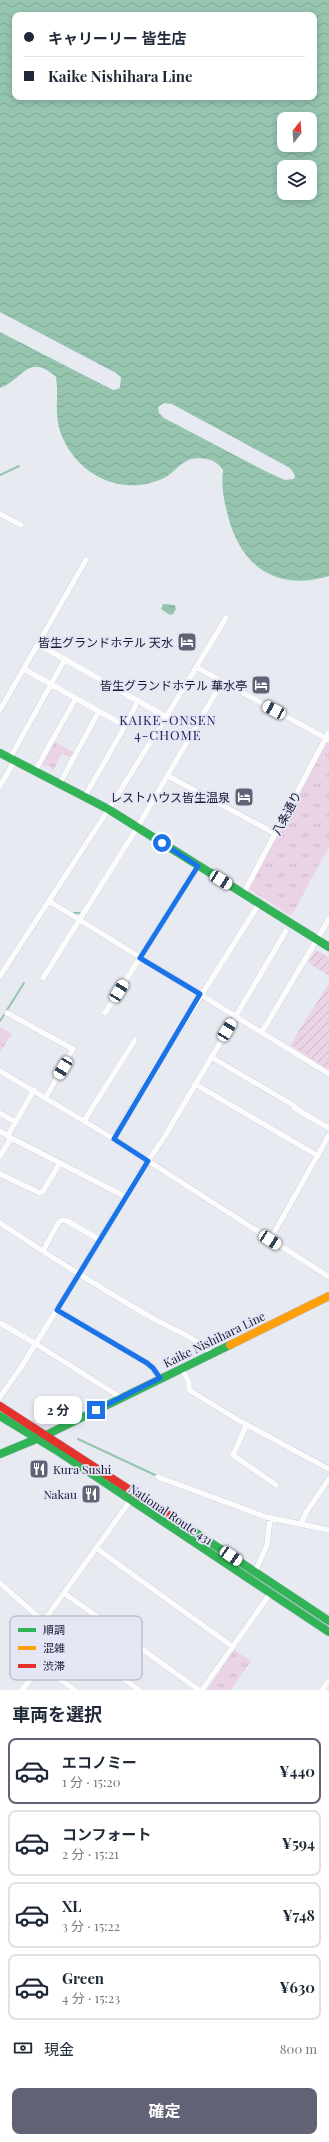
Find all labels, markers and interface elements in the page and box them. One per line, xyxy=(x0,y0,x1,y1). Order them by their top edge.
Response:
text: キャリーリー 皆生店 xyxy=(48,28,187,48)
text: Kaike Nishihara Line xyxy=(48,66,193,86)
north arrow xyxy=(277,112,317,152)
map controls xyxy=(277,112,317,200)
button: layers xyxy=(277,160,317,200)
hotel icon: 皆生グランドホテル 天水 xyxy=(176,631,198,653)
place label: 皆生グランドホテル 天水 xyxy=(38,634,173,650)
hotel icon: 皆生グランドホテル 華水亭 xyxy=(250,674,272,696)
place label: 皆生グランドホテル 華水亭 xyxy=(100,677,247,693)
car xyxy=(261,699,287,721)
district label: KAIKE-ONSEN 4-CHOME xyxy=(119,711,217,743)
hotel icon: レストハウス皆生温泉 xyxy=(233,786,255,808)
street label: 八条通り xyxy=(268,788,304,838)
place label: レストハウス皆生温泉 xyxy=(110,789,230,805)
route start xyxy=(153,834,171,852)
car xyxy=(208,869,234,891)
car xyxy=(108,978,130,1004)
car xyxy=(216,1017,238,1043)
car xyxy=(52,1055,74,1081)
car xyxy=(257,1228,283,1252)
street label: Kaike Nishihara Line xyxy=(160,1307,268,1371)
callout: 2 分 xyxy=(34,1396,82,1424)
text: 2 分 xyxy=(47,1401,69,1418)
route end xyxy=(87,1401,105,1419)
restaurant icon: Kura Sushi xyxy=(28,1458,50,1480)
place label: Kura Sushi xyxy=(53,1461,112,1477)
street label: National Route 431 xyxy=(126,1480,217,1548)
restaurant icon: Nakau xyxy=(80,1483,102,1505)
place label: Nakau xyxy=(43,1486,77,1502)
car xyxy=(218,1544,244,1568)
legend xyxy=(10,1616,142,1680)
text: 順調 xyxy=(43,1622,65,1637)
text: 混雑 xyxy=(43,1640,65,1655)
text: 渋滞 xyxy=(43,1658,65,1673)
text: 車両を選択 xyxy=(12,1702,102,1726)
text: エコノミー xyxy=(62,1752,137,1772)
icon: car xyxy=(14,1753,50,1789)
text: ¥440 xyxy=(279,1761,315,1781)
text: 1 分 · 15:20 xyxy=(62,1773,121,1790)
text: コンフォート xyxy=(62,1824,152,1844)
icon: car xyxy=(14,1825,50,1861)
text: ¥594 xyxy=(282,1833,315,1853)
text: 2 分 · 15:21 xyxy=(62,1845,119,1862)
text: XL xyxy=(62,1896,82,1916)
icon: car xyxy=(14,1897,50,1933)
text: ¥748 xyxy=(282,1905,315,1925)
text: 3 分 · 15:22 xyxy=(62,1917,120,1934)
text: Green xyxy=(62,1968,104,1988)
icon: car xyxy=(14,1969,50,2005)
text: ¥630 xyxy=(279,1977,315,1997)
text: 4 分 · 15:23 xyxy=(62,1989,120,2006)
icon: cash xyxy=(12,2037,34,2059)
text: 現金 xyxy=(44,2039,74,2059)
text: 800 m xyxy=(280,2040,317,2057)
button: 確定 xyxy=(12,2088,317,2134)

